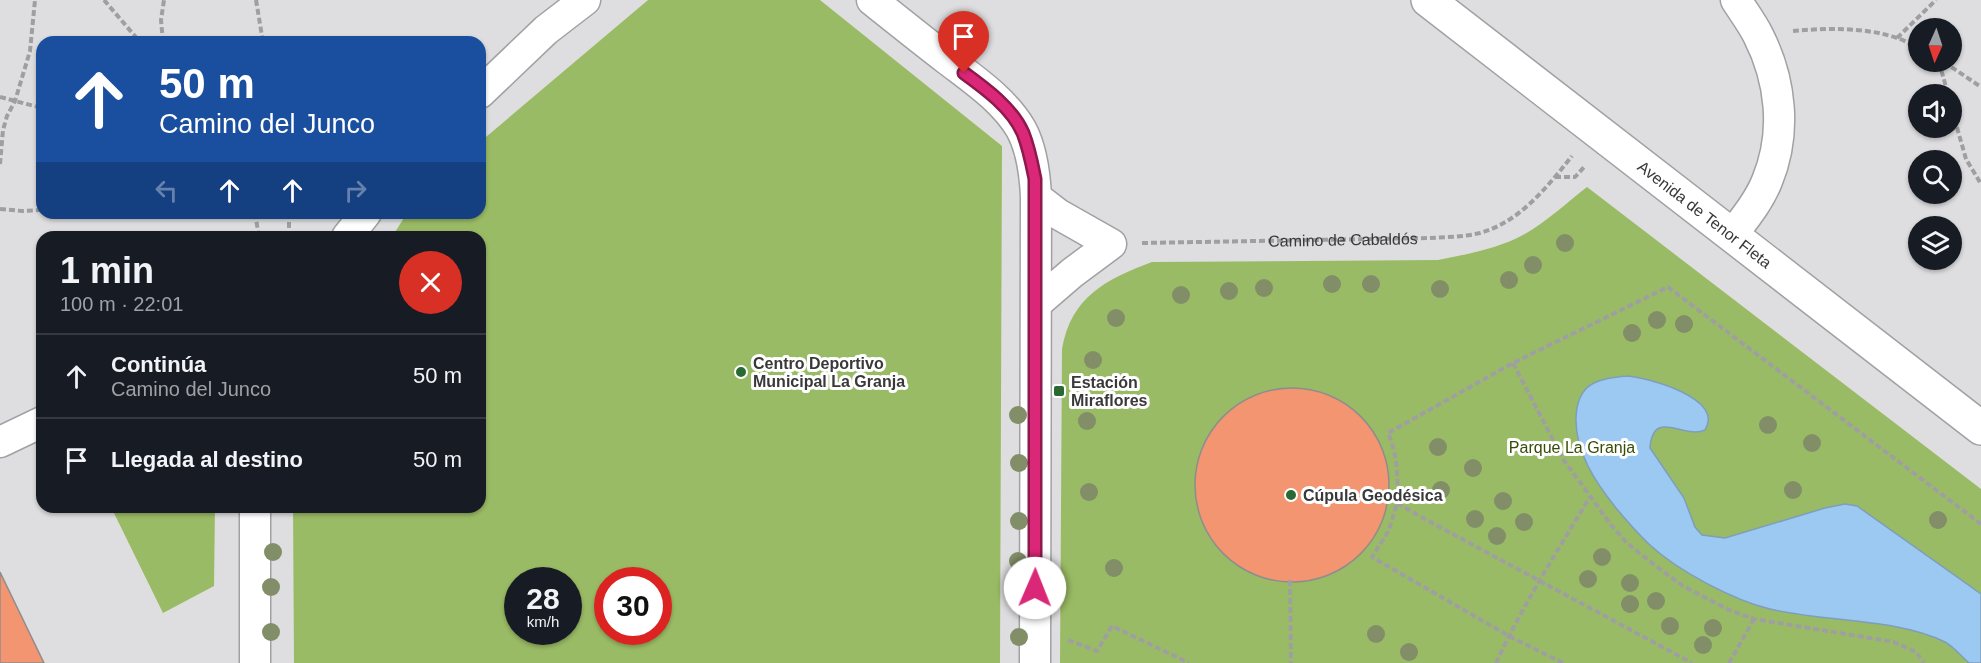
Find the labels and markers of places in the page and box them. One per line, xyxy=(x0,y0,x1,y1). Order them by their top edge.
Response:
pin xyxy=(938,11,989,73)
place label: Centro Deportivo Municipal La Granja xyxy=(753,355,905,390)
marker: Centro Deportivo Municipal La Granja xyxy=(734,365,748,379)
place label: Estación Miraflores xyxy=(1071,374,1148,409)
marker: Estación Miraflores xyxy=(1052,384,1066,398)
place label: Cúpula Geodésica xyxy=(1303,487,1443,504)
marker: Cúpula Geodésica xyxy=(1284,488,1298,502)

